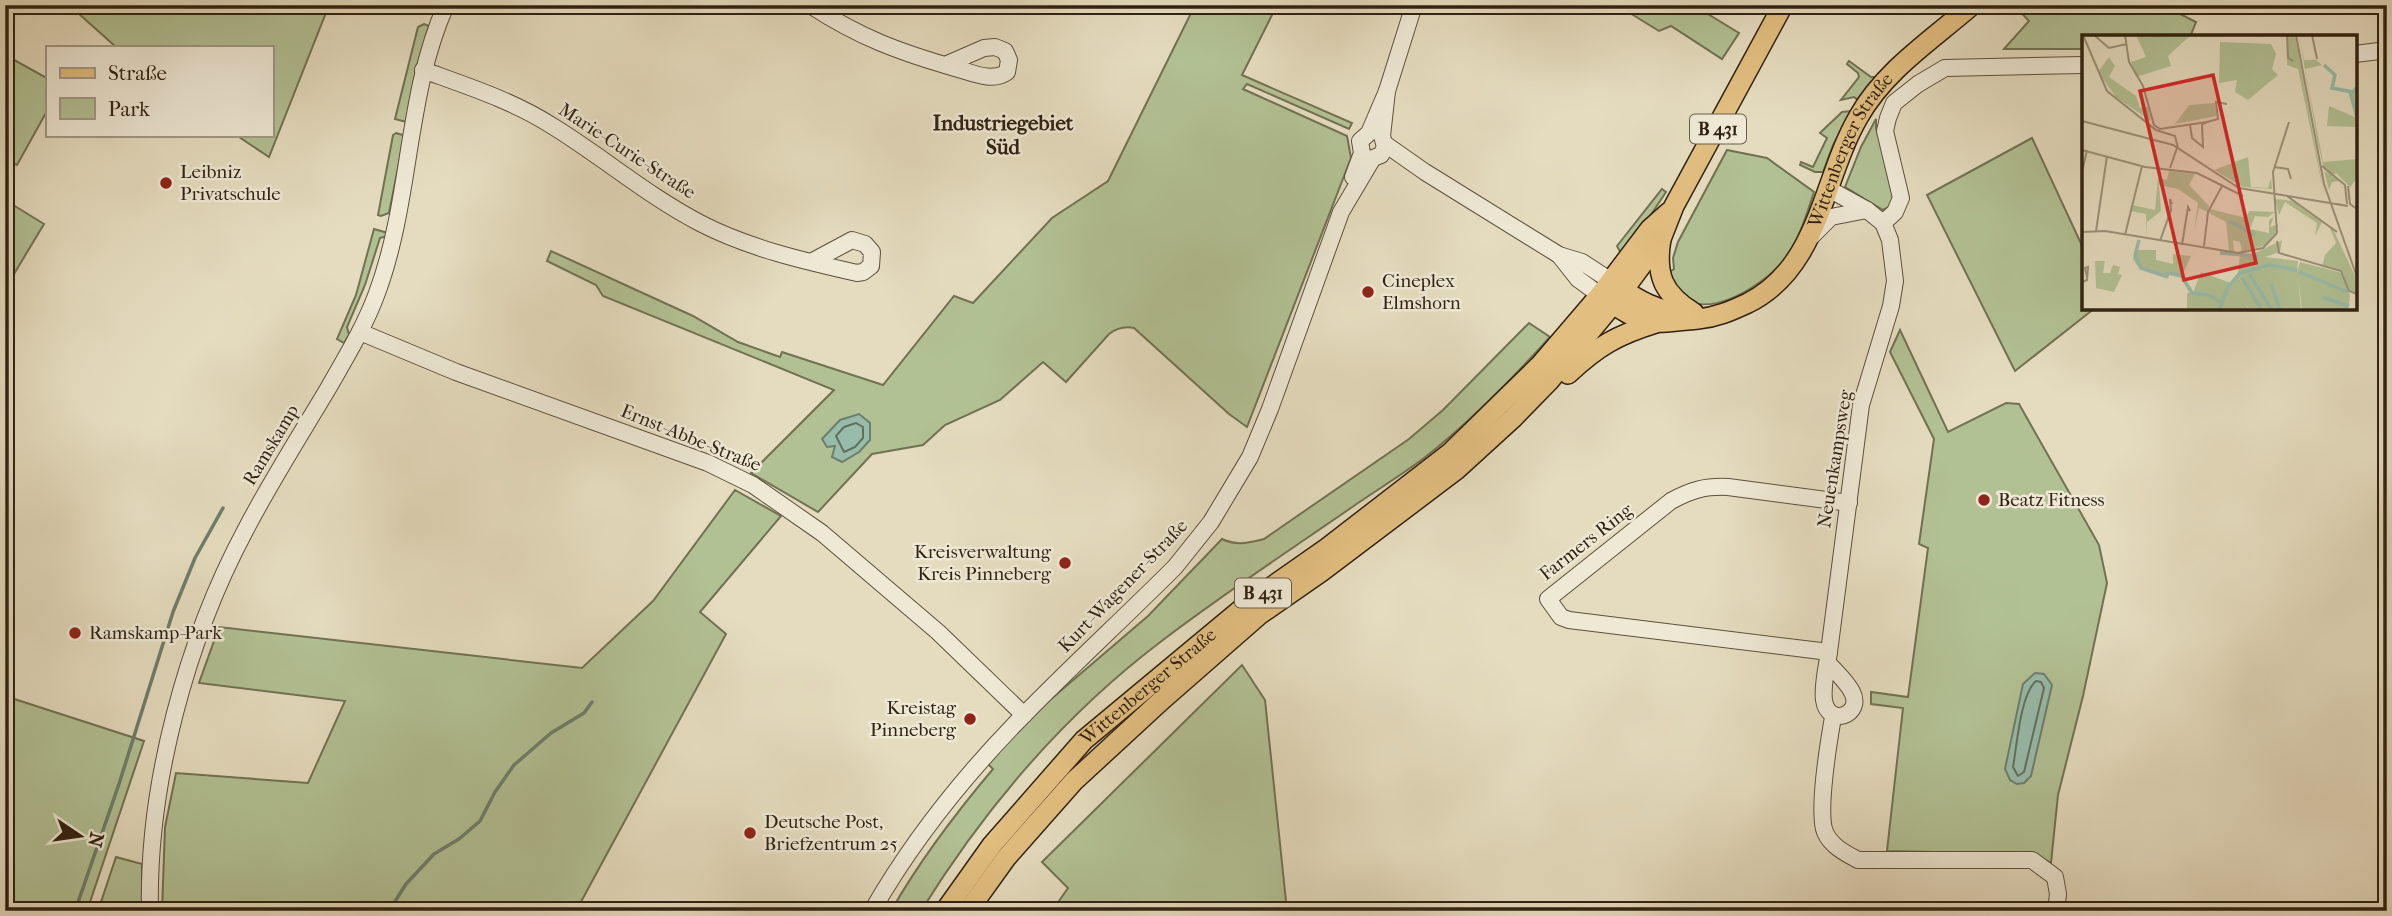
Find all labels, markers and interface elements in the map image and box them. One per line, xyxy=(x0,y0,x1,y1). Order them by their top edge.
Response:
inset map xyxy=(2082,35,2357,310)
legend xyxy=(46,46,273,136)
text: Straße xyxy=(108,61,167,85)
street label: Wittenberger Straße xyxy=(1803,68,1898,232)
text: Park xyxy=(108,97,150,121)
street label: Marie-Curie-Straße xyxy=(554,99,700,203)
district label: Industriegebiet Süd xyxy=(933,111,1074,159)
road number: B 431 xyxy=(1690,114,1746,144)
place label: Leibniz Privatschule xyxy=(180,161,281,205)
marker: Leibniz Privatschule xyxy=(158,175,174,191)
place label: Cineplex Elmshorn xyxy=(1382,270,1461,314)
marker: Cineplex Elmshorn xyxy=(1360,284,1376,300)
street label: Neuenkampsweg xyxy=(1813,388,1857,530)
street label: Ernst-Abbe-Straße xyxy=(618,400,764,476)
street label: Ramskamp xyxy=(238,401,304,489)
place label: Beatz Fitness xyxy=(1998,489,2105,511)
marker: Beatz Fitness xyxy=(1976,492,1992,508)
street label: Farmers Ring xyxy=(1535,498,1637,585)
street label: Kurt-Wagener-Straße xyxy=(1054,515,1192,657)
place label: Kreisverwaltung Kreis Pinneberg xyxy=(914,541,1052,585)
marker: Kreisverwaltung Kreis Pinneberg xyxy=(1057,555,1073,571)
road number: B 431 xyxy=(1235,578,1291,608)
place label: Ramskamp-Park xyxy=(89,622,222,644)
street label: Wittenberger Straße xyxy=(1075,624,1221,750)
marker: Ramskamp-Park xyxy=(67,625,83,641)
place label: Kreistag Pinneberg xyxy=(870,697,957,741)
marker: Kreistag Pinneberg xyxy=(962,711,978,727)
north arrow xyxy=(46,800,116,870)
place label: Deutsche Post, Briefzentrum 25 xyxy=(764,811,898,855)
marker: Deutsche Post, Briefzentrum 25 xyxy=(742,825,758,841)
text: N xyxy=(83,830,108,850)

